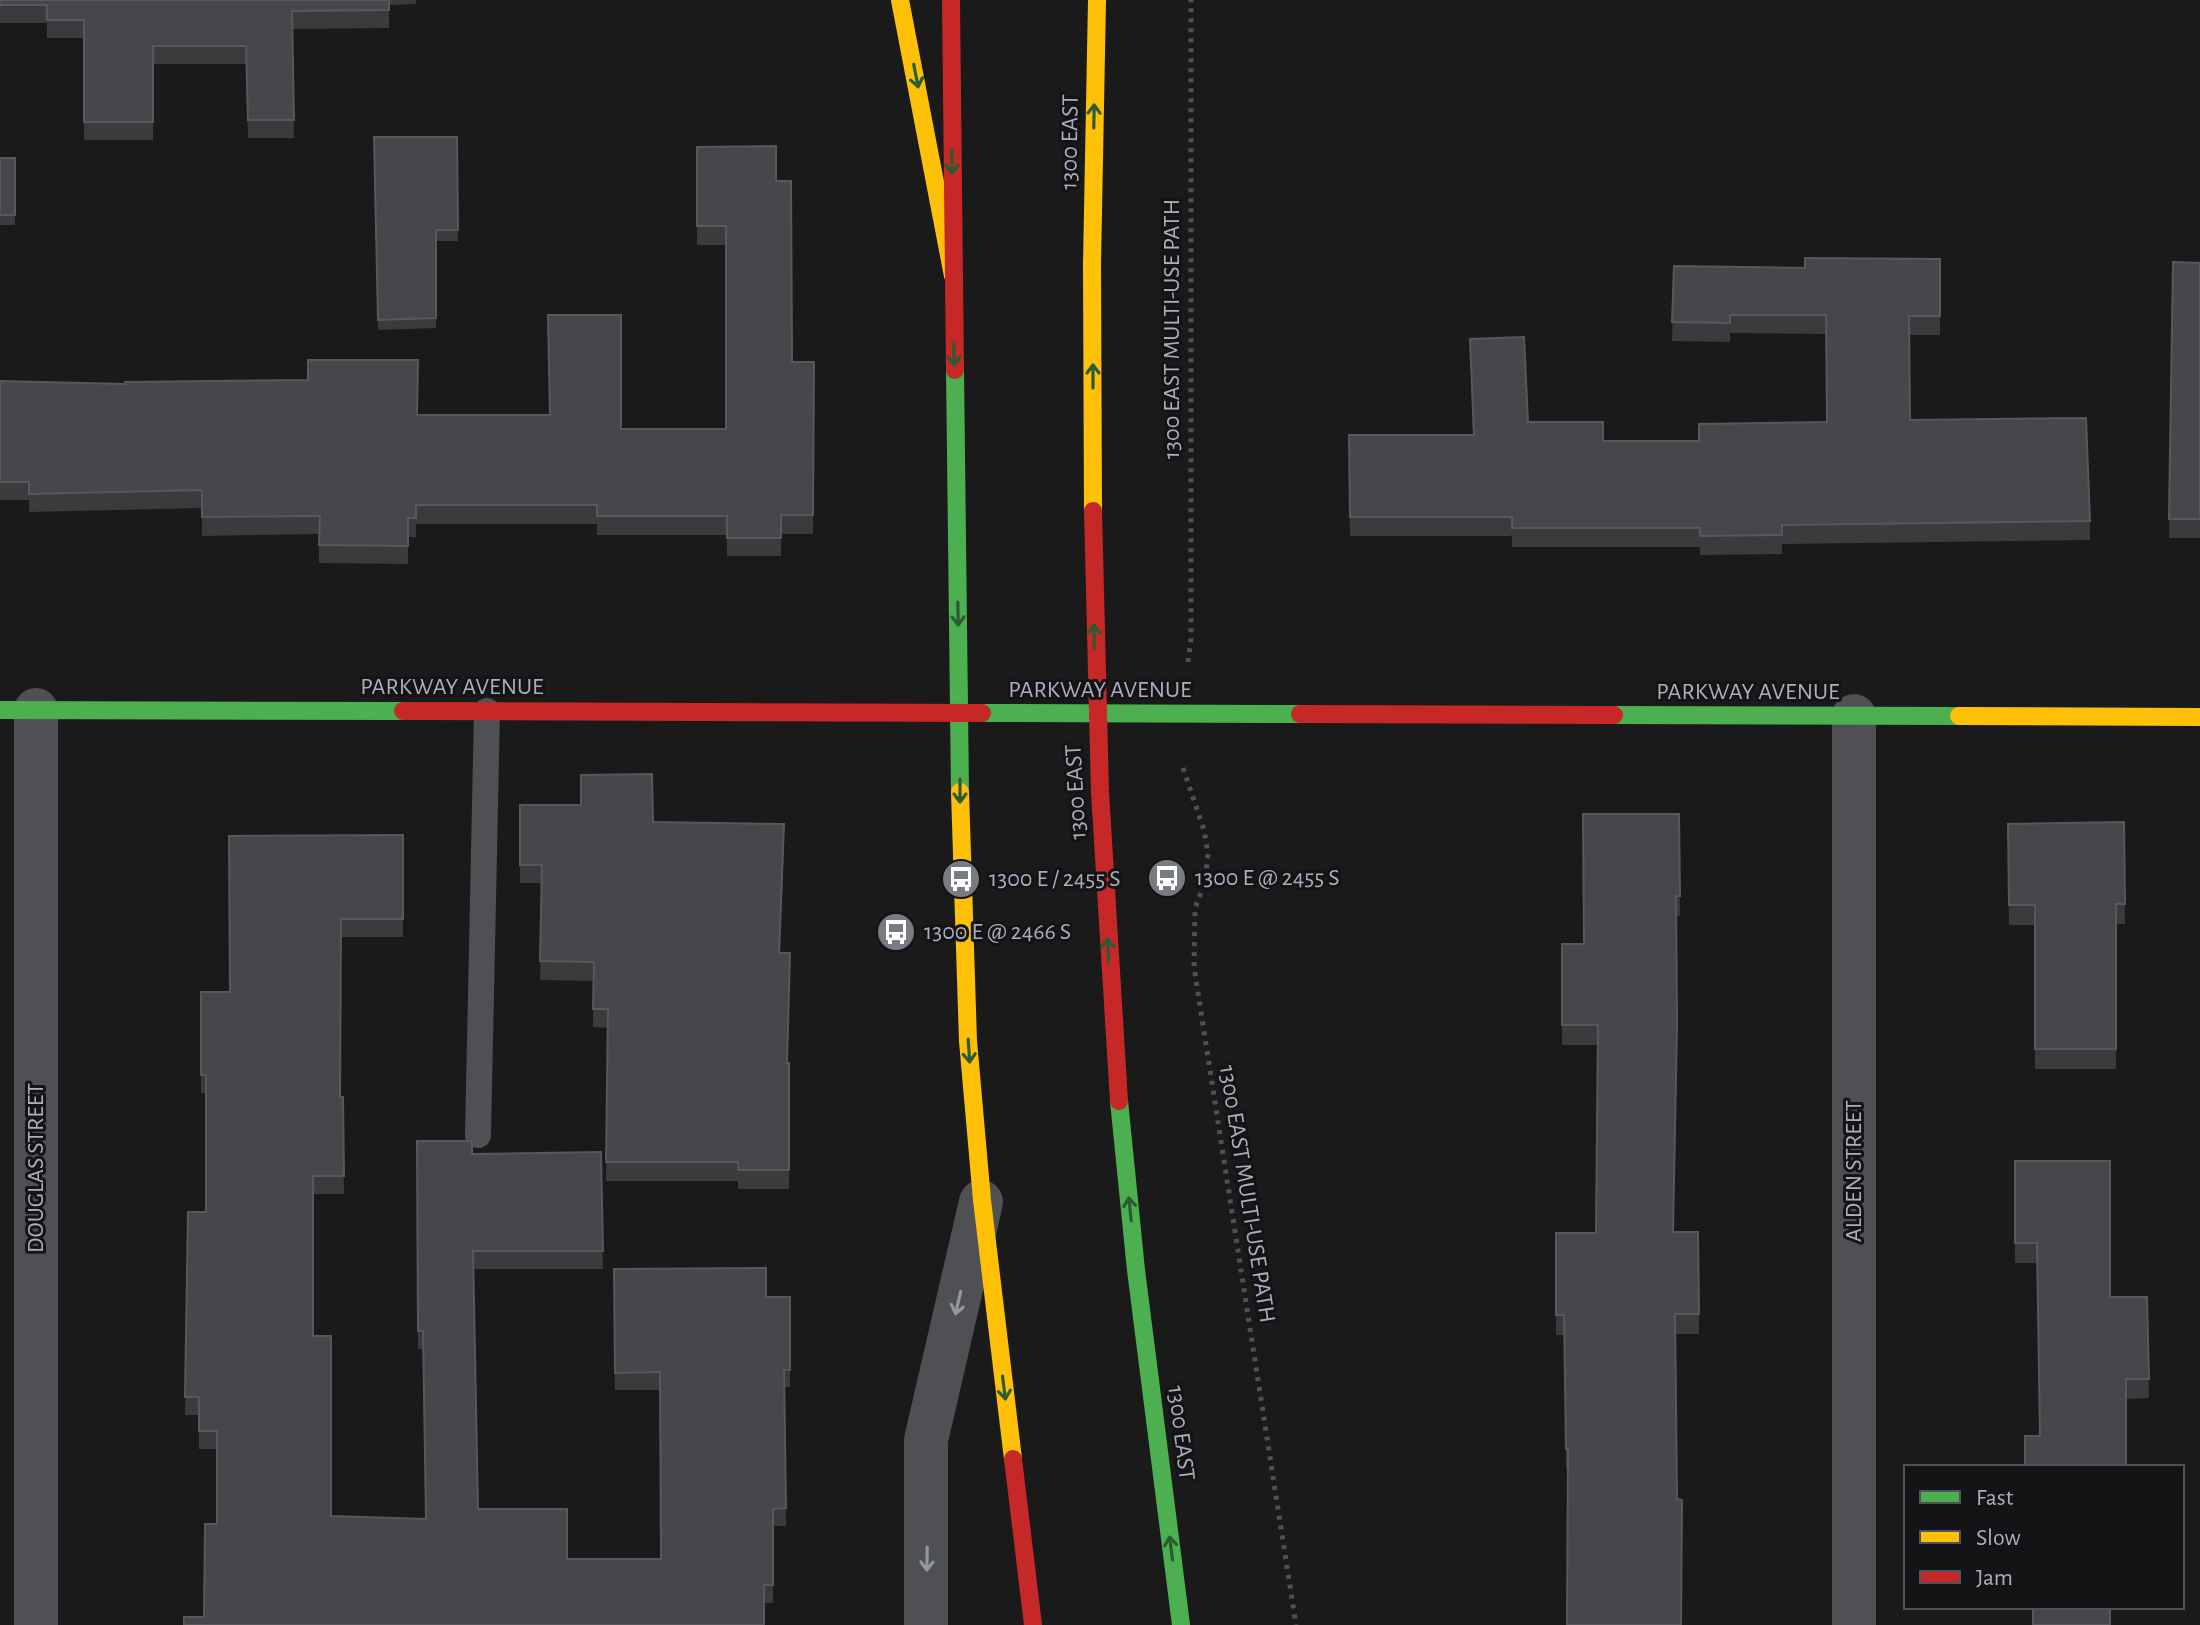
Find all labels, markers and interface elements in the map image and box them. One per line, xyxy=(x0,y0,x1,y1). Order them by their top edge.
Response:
one-way arrow xyxy=(909,63,924,89)
street label: 1300 EAST xyxy=(1057,94,1083,190)
one-way arrow xyxy=(1086,103,1101,130)
one-way arrow xyxy=(944,148,960,175)
street label: 1300 EAST MULTI-USE PATH xyxy=(1160,199,1184,459)
one-way arrow xyxy=(946,340,962,367)
one-way arrow xyxy=(1085,363,1101,390)
one-way arrow xyxy=(950,600,966,627)
one-way arrow xyxy=(1086,623,1102,650)
street label: PARKWAY AVENUE xyxy=(360,675,544,699)
street label: PARKWAY AVENUE xyxy=(1008,678,1192,702)
street label: PARKWAY AVENUE xyxy=(1656,680,1840,704)
street label: 1300 EAST xyxy=(1062,743,1090,840)
one-way arrow xyxy=(952,777,968,804)
bus stop icon: 1300 E @ 2455 S xyxy=(1146,857,1188,899)
bus stop icon: 1300 E / 2455 S xyxy=(940,858,982,900)
place label: 1300 E @ 2455 S xyxy=(1195,866,1340,890)
place label: 1300 E / 2455 S xyxy=(989,867,1121,891)
bus stop icon: 1300 E @ 2466 S xyxy=(875,911,917,953)
place label: 1300 E @ 2466 S xyxy=(924,920,1071,944)
one-way arrow xyxy=(1101,937,1116,964)
one-way arrow xyxy=(962,1037,977,1064)
street label: 1300 EAST MULTI-USE PATH xyxy=(1215,1064,1279,1324)
street label: DOUGLAS STREET xyxy=(24,1083,48,1253)
street label: ALDEN STREET xyxy=(1842,1100,1866,1242)
one-way arrow xyxy=(1122,1196,1137,1223)
one-way arrow xyxy=(950,1290,965,1315)
one-way arrow xyxy=(997,1375,1012,1401)
street label: 1300 EAST xyxy=(1163,1384,1199,1482)
legend xyxy=(1904,1465,2184,1609)
text: Fast xyxy=(1976,1486,2014,1510)
text: Slow xyxy=(1976,1526,2021,1550)
one-way arrow xyxy=(1164,1535,1179,1562)
one-way arrow xyxy=(919,1545,934,1572)
text: Jam xyxy=(1976,1566,2013,1590)

